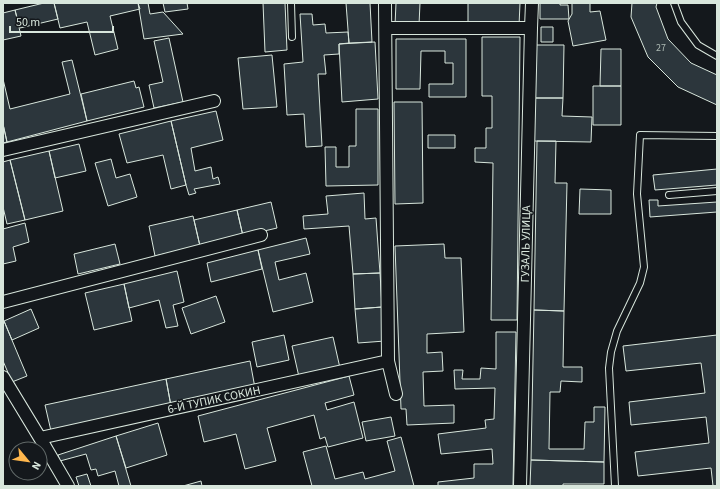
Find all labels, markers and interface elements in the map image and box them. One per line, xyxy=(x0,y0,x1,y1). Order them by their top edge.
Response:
scale bar xyxy=(10,8,113,34)
text: 50 m xyxy=(16,14,40,31)
house number: 27 xyxy=(656,41,666,55)
street label: ГУЗАЛЬ УЛИЦА xyxy=(517,205,535,283)
street label: 6-Й ТУПИК СОКИН xyxy=(166,382,262,418)
north arrow xyxy=(8,441,48,481)
text: N xyxy=(28,459,45,472)

